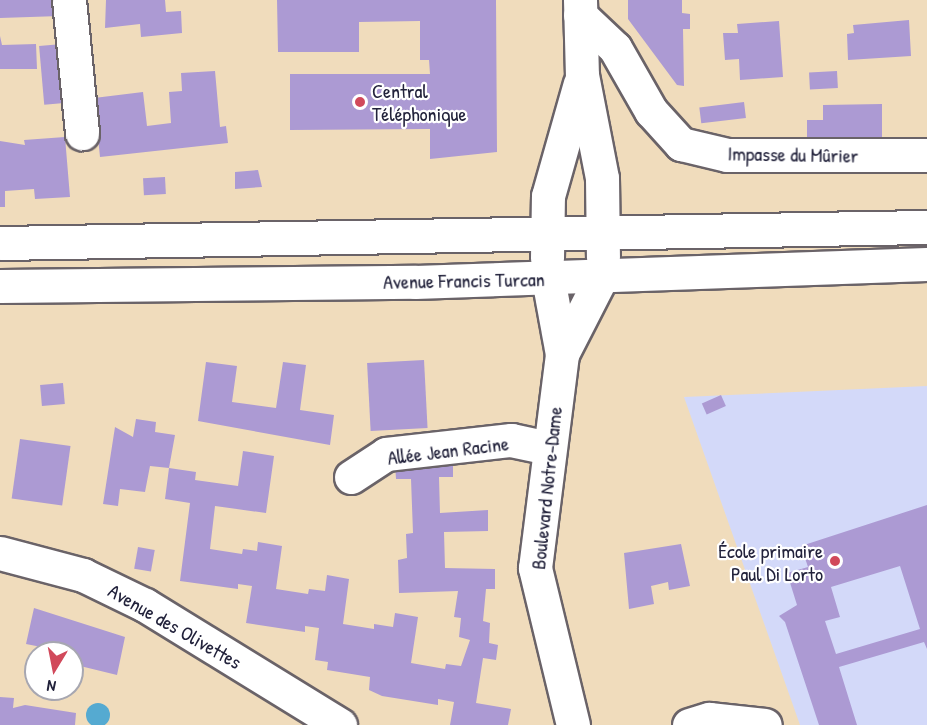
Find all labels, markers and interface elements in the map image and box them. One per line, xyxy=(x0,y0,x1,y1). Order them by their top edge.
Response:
place label: Central Téléphonique xyxy=(372,78,466,125)
marker: Central Téléphonique xyxy=(353,95,367,109)
street label: Impasse du Mûrier xyxy=(727,141,859,167)
street label: Avenue Francis Turcan xyxy=(383,267,545,293)
street label: Boulevard Notre-Dame xyxy=(526,405,566,571)
street label: Allée Jean Racine xyxy=(386,431,510,469)
place label: École primaire Paul Di Lorto xyxy=(718,538,823,585)
marker: École primaire Paul Di Lorto xyxy=(828,554,842,568)
street label: Avenue des Olivettes xyxy=(104,578,246,674)
north arrow xyxy=(24,641,84,701)
text: N xyxy=(45,675,57,698)

